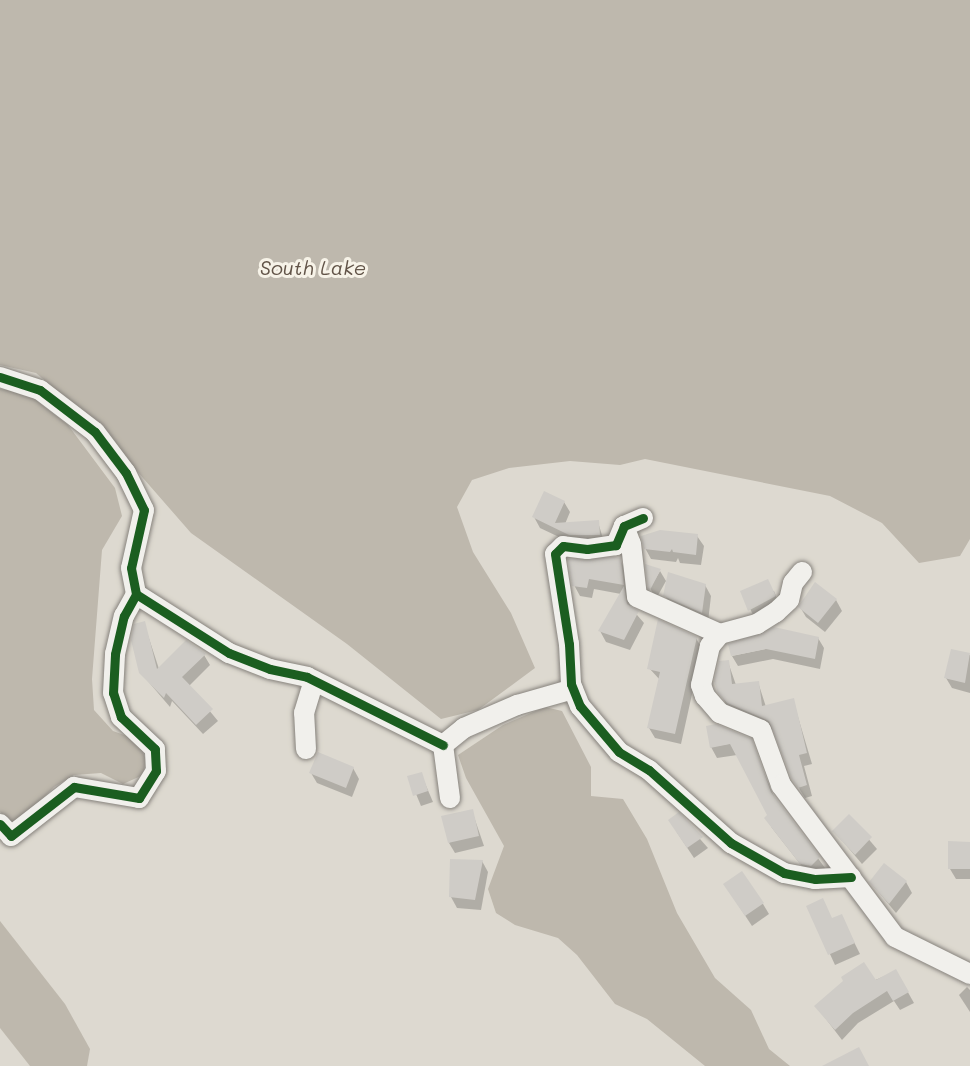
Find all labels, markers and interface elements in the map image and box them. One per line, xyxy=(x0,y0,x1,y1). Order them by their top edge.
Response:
water label: South Lake xyxy=(260,255,366,279)

